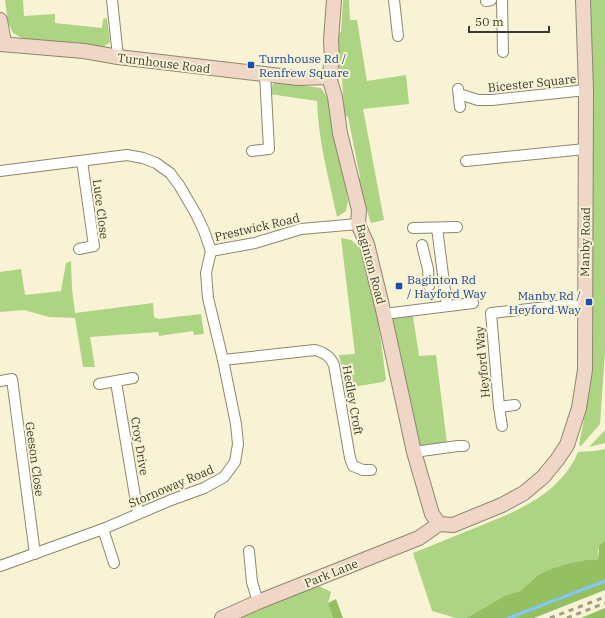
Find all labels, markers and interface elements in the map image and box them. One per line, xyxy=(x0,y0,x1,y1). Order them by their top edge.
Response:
scale bar xyxy=(469,8,549,34)
text: 50 m xyxy=(475,14,504,29)
street label: Turnhouse Road xyxy=(117,50,211,76)
place label: Turnhouse Rd / Renfrew Square xyxy=(259,51,349,80)
marker: Turnhouse Rd / Renfrew Square xyxy=(246,60,256,70)
street label: Bicester Square xyxy=(487,71,577,95)
street label: Luce Close xyxy=(90,178,112,240)
street label: Manby Road xyxy=(577,207,593,277)
street label: Prestwick Road xyxy=(213,210,301,244)
street label: Baginton Road xyxy=(353,222,389,306)
place label: Baginton Rd / Hayford Way xyxy=(407,272,487,301)
marker: Baginton Rd / Hayford Way xyxy=(394,281,404,291)
place label: Manby Rd / Heyford Way xyxy=(509,288,582,317)
marker: Manby Rd / Heyford Way xyxy=(584,297,594,307)
street label: Heyford Way xyxy=(471,325,493,399)
street label: Hedley Croft xyxy=(339,364,367,436)
street label: Croy Drive xyxy=(128,416,152,476)
street label: Geeson Close xyxy=(22,421,48,497)
street label: Stornoway Road xyxy=(126,461,216,511)
street label: Park Lane xyxy=(302,555,360,591)

